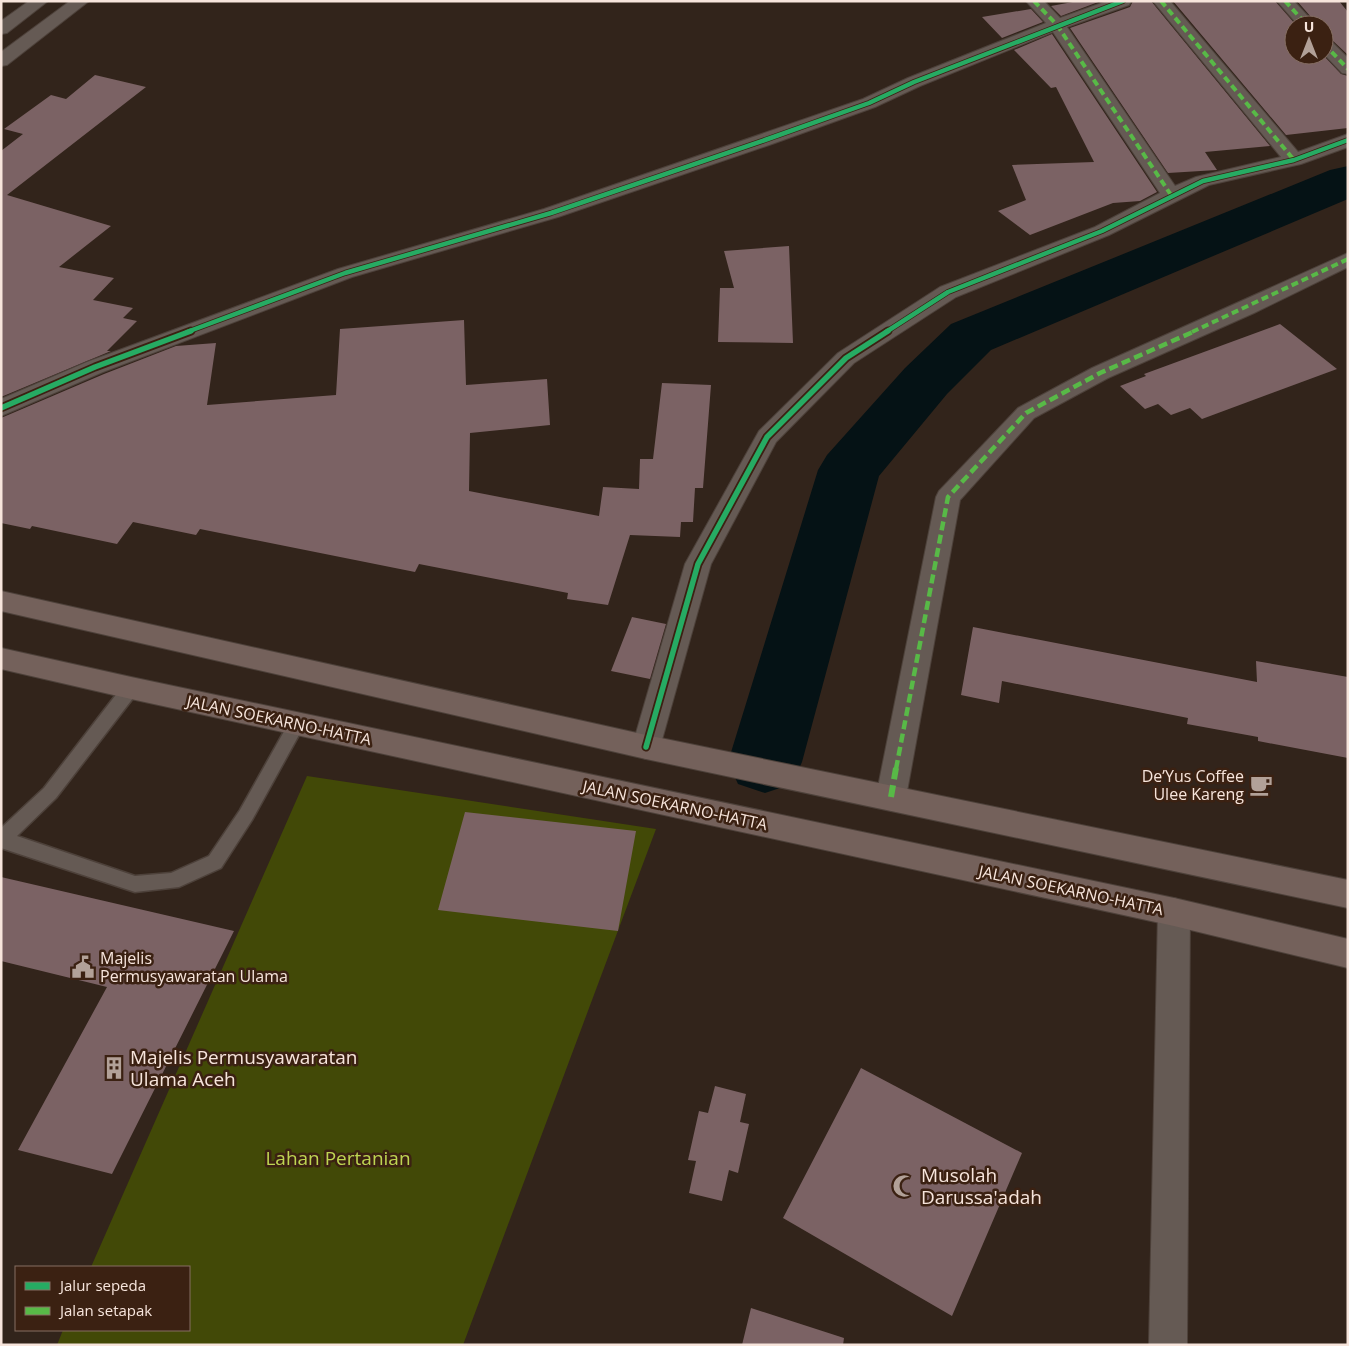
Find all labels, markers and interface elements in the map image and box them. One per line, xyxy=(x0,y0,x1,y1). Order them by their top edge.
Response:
north arrow xyxy=(1284,15,1334,65)
text: U xyxy=(1304,17,1314,36)
street label: JALAN SOEKARNO-HATTA xyxy=(183,689,374,751)
place label: De’Yus Coffee Ulee Kareng xyxy=(1142,765,1244,805)
cafe icon: De’Yus Coffee Ulee Kareng xyxy=(1248,772,1274,798)
street label: JALAN SOEKARNO-HATTA xyxy=(579,774,770,836)
street label: JALAN SOEKARNO-HATTA xyxy=(975,859,1166,921)
place label: Majelis Permusyawaratan Ulama xyxy=(100,947,288,987)
public building icon: Majelis Permusyawaratan Ulama xyxy=(70,954,96,980)
place label: Majelis Permusyawaratan Ulama Aceh xyxy=(130,1044,358,1092)
building icon: Majelis Permusyawaratan Ulama Aceh xyxy=(101,1055,127,1081)
park label: Lahan Pertanian xyxy=(265,1145,411,1171)
place label: Musolah Darussa'adah xyxy=(921,1162,1042,1210)
mosque icon: Musolah Darussa'adah xyxy=(891,1173,917,1199)
legend xyxy=(15,1266,190,1331)
text: Jalur sepeda xyxy=(58,1275,146,1295)
text: Jalan setapak xyxy=(58,1300,152,1320)

